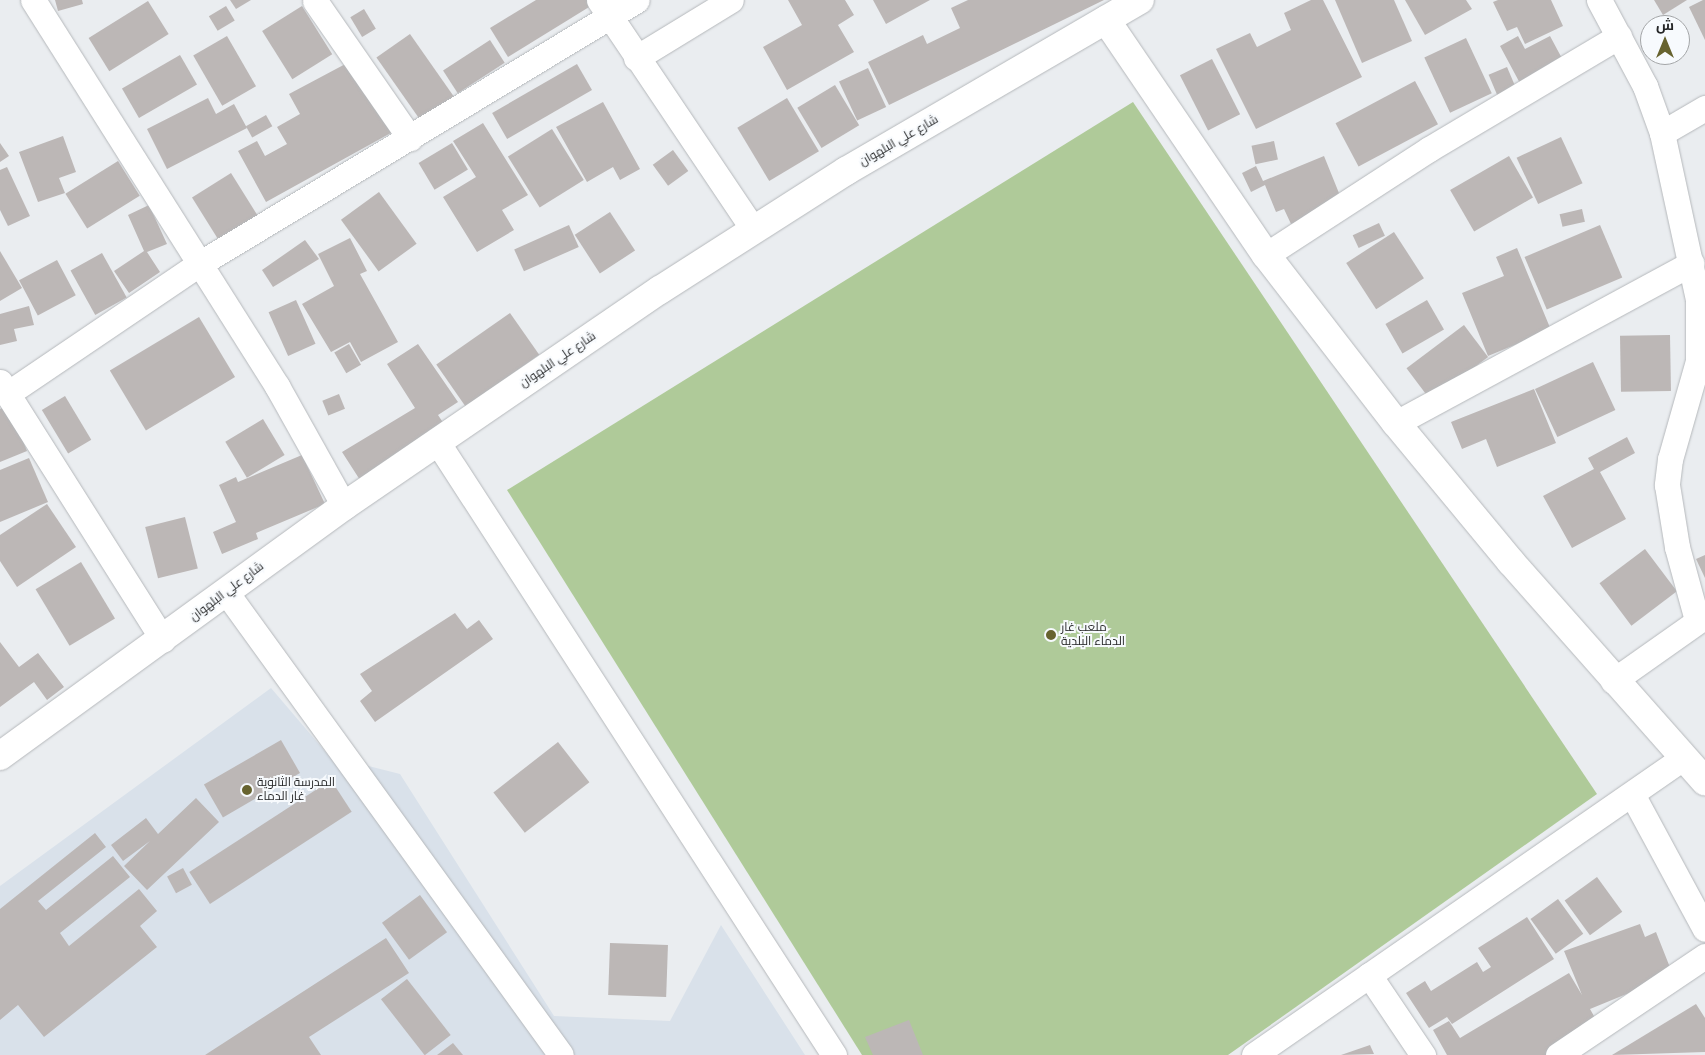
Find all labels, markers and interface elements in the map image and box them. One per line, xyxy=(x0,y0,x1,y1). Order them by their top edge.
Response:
north arrow xyxy=(1640,15,1690,65)
text: ش xyxy=(1656,17,1674,34)
street label: شارع علي البلهوان xyxy=(857,113,941,169)
street label: شارع علي البلهوان xyxy=(517,329,599,391)
street label: شارع علي البلهوان xyxy=(187,560,267,624)
place label: ملعب غار الدماء البلدية xyxy=(1061,621,1125,649)
marker: ملعب غار الدماء البلدية xyxy=(1045,629,1057,641)
place label: المدرسة الثانوية غار الدماء xyxy=(257,776,335,804)
marker: المدرسة الثانوية غار الدماء xyxy=(241,784,253,796)

